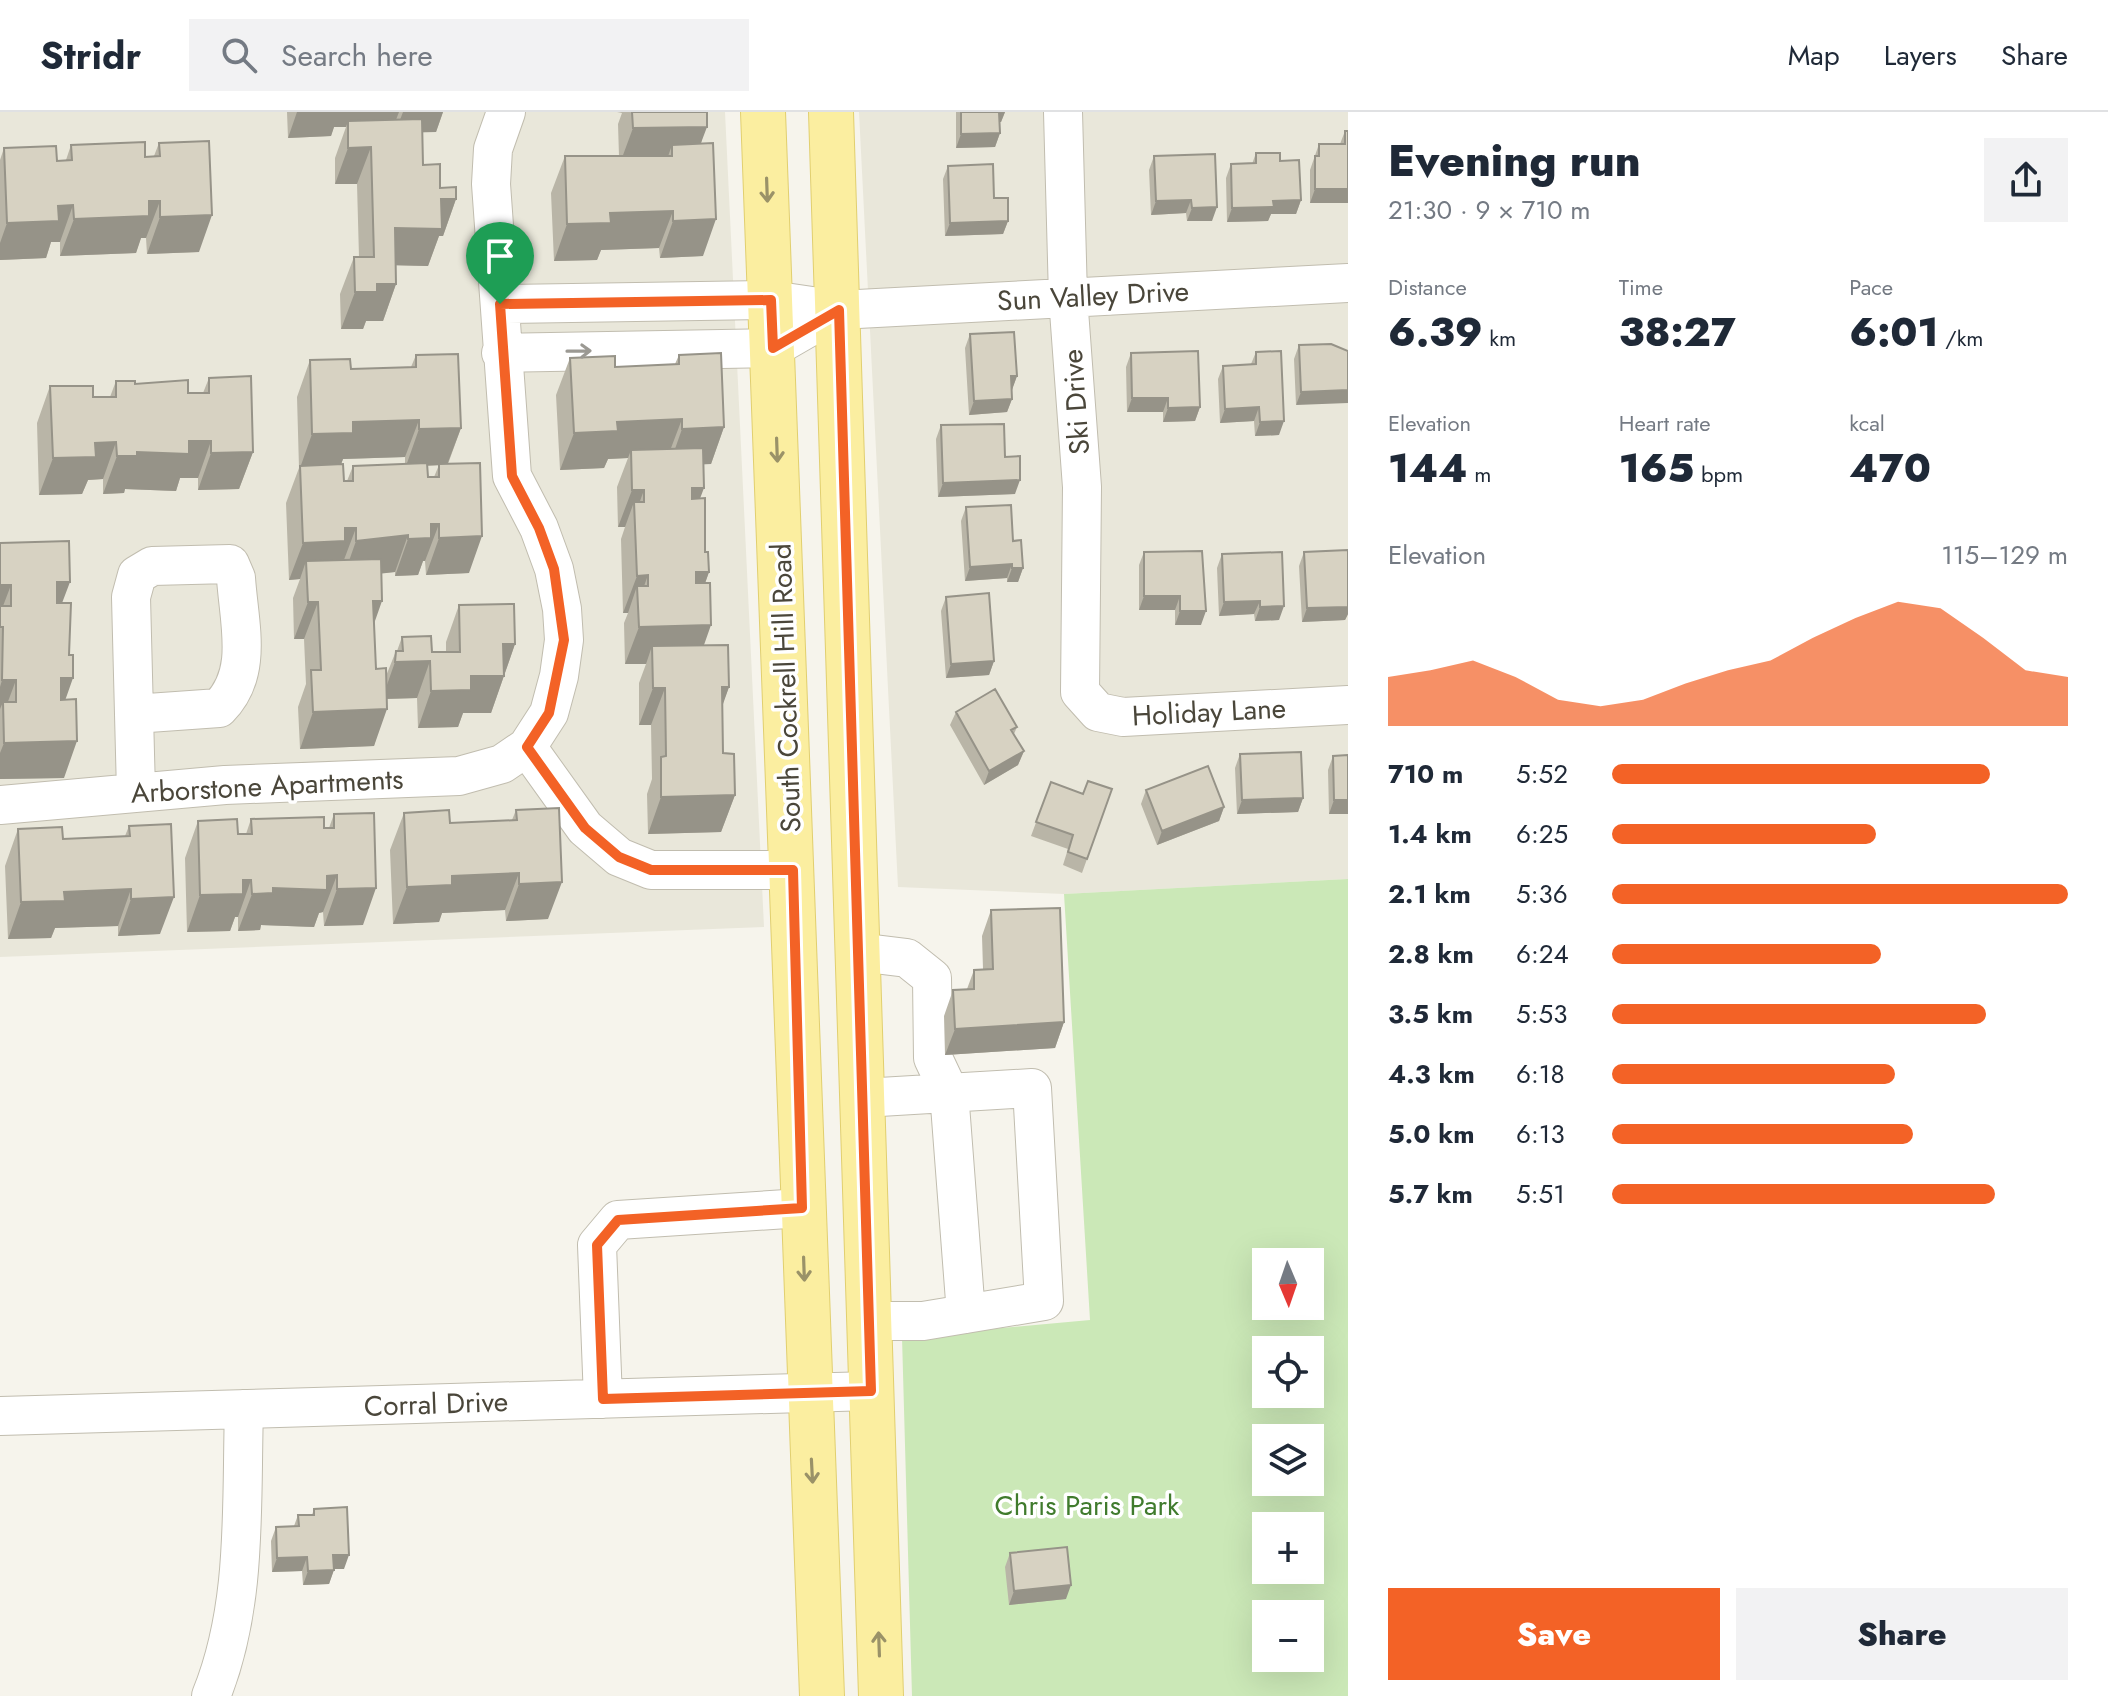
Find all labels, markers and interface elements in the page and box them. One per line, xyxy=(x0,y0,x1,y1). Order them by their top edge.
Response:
search box xyxy=(189,19,749,91)
text: Stridr xyxy=(40,28,141,83)
icon: search xyxy=(217,33,261,77)
text: Search here xyxy=(281,34,433,77)
text: Map xyxy=(1788,35,1840,76)
text: Layers xyxy=(1884,35,1957,76)
text: Share xyxy=(2001,35,2068,76)
text: Evening run xyxy=(1388,129,1641,193)
button: share xyxy=(1984,138,2068,222)
one-way arrow xyxy=(759,176,774,203)
text: 21:30 · 9 × 710 m xyxy=(1388,191,1591,229)
pin xyxy=(466,222,534,304)
icon: arrive xyxy=(478,234,522,278)
street label: Sun Valley Drive xyxy=(996,271,1190,321)
text: Distance xyxy=(1388,271,1467,303)
text: Time xyxy=(1619,271,1663,303)
text: Pace xyxy=(1849,271,1893,303)
text: 6.39 xyxy=(1388,303,1483,361)
text: 38:27 xyxy=(1619,303,1736,361)
text: 6:01 xyxy=(1849,303,1939,361)
text: km xyxy=(1483,322,1516,354)
text: /km xyxy=(1939,322,1983,354)
one-way arrow xyxy=(565,343,592,359)
street label: Ski Drive xyxy=(1052,348,1100,456)
text: Elevation xyxy=(1388,407,1471,439)
text: Heart rate xyxy=(1619,407,1710,439)
text: kcal xyxy=(1849,407,1885,439)
one-way arrow xyxy=(769,436,784,463)
text: 144 xyxy=(1388,439,1468,497)
text: 165 xyxy=(1619,439,1694,497)
text: 470 xyxy=(1849,439,1931,497)
text: m xyxy=(1468,458,1491,490)
text: bpm xyxy=(1694,458,1743,490)
text: Elevation xyxy=(1388,536,1486,574)
text: 115–129 m xyxy=(1941,536,2068,574)
street label: South Cockrell Hill Road xyxy=(760,543,812,833)
street label: Holiday Lane xyxy=(1131,687,1287,737)
text: 710 m xyxy=(1388,755,1463,793)
text: 5:52 xyxy=(1516,755,1568,793)
street label: Arborstone Apartments xyxy=(130,758,404,814)
text: 1.4 km xyxy=(1388,815,1472,853)
text: 6:25 xyxy=(1516,815,1568,853)
text: 2.1 km xyxy=(1388,875,1471,913)
text: 5:36 xyxy=(1516,875,1568,913)
text: 2.8 km xyxy=(1388,935,1474,973)
text: 6:24 xyxy=(1516,935,1569,973)
text: 3.5 km xyxy=(1388,995,1473,1033)
text: 5:53 xyxy=(1516,995,1567,1033)
text: 4.3 km xyxy=(1388,1055,1475,1093)
text: 6:18 xyxy=(1516,1055,1565,1093)
text: 5.0 km xyxy=(1388,1115,1474,1153)
text: 6:13 xyxy=(1516,1115,1565,1153)
text: 5.7 km xyxy=(1388,1175,1473,1213)
text: 5:51 xyxy=(1516,1175,1565,1213)
north arrow xyxy=(1252,1248,1324,1320)
map controls xyxy=(1252,1248,1324,1672)
one-way arrow xyxy=(797,1255,812,1282)
button: locate xyxy=(1252,1336,1324,1408)
street label: Corral Drive xyxy=(363,1381,509,1427)
button: layers xyxy=(1252,1424,1324,1496)
one-way arrow xyxy=(804,1457,819,1484)
park label: Chris Paris Park xyxy=(995,1485,1180,1526)
button: + xyxy=(1252,1512,1324,1584)
button: Save xyxy=(1388,1588,1720,1680)
button: Share xyxy=(1736,1588,2068,1680)
button: − xyxy=(1252,1600,1324,1672)
one-way arrow xyxy=(871,1631,887,1658)

